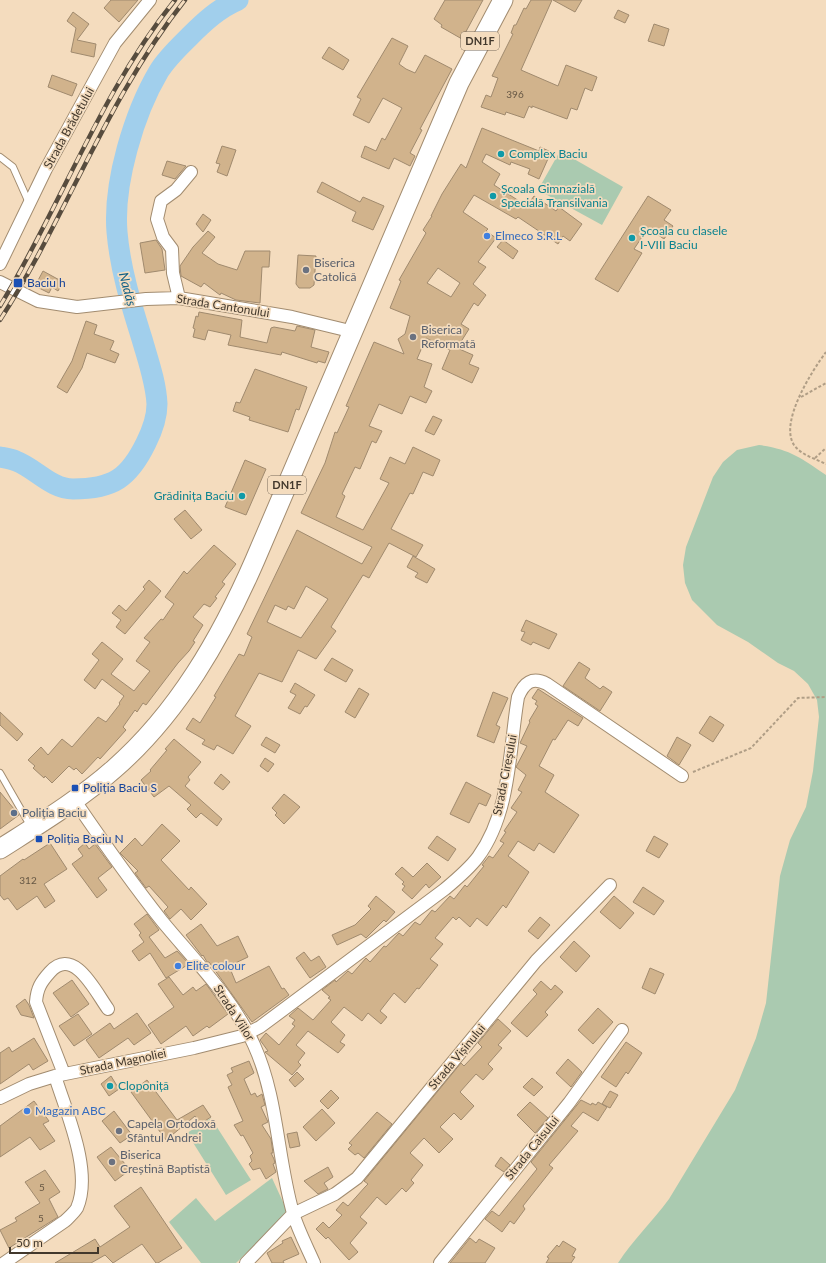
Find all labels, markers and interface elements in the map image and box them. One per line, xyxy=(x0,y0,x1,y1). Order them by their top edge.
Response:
road number: DN1F xyxy=(461,32,499,50)
street label: Strada Brădetului xyxy=(40,84,97,171)
house number: 396 xyxy=(506,88,524,100)
place label: Complex Baciu xyxy=(509,146,587,161)
marker: Complex Baciu xyxy=(496,149,506,159)
place label: Școala Gimnazială Specială Transilvania xyxy=(501,181,608,210)
marker: Școala Gimnazială Specială Transilvania xyxy=(488,191,498,201)
place label: Școala cu clasele I-VIII Baciu xyxy=(640,223,727,252)
place label: Elmeco S.R.L xyxy=(495,228,562,243)
marker: Elmeco S.R.L xyxy=(482,231,492,241)
marker: Școala cu clasele I-VIII Baciu xyxy=(627,233,637,243)
place label: Biserica Catolică xyxy=(314,255,356,284)
marker: Biserica Catolică xyxy=(301,265,311,275)
water label: Nadăș xyxy=(116,270,140,308)
place label: Baciu h xyxy=(27,275,66,290)
marker: Baciu h xyxy=(12,277,24,289)
street label: Strada Cantonului xyxy=(175,291,271,320)
place label: Biserica Reformată xyxy=(421,322,476,351)
marker: Biserica Reformată xyxy=(408,332,418,342)
road number: DN1F xyxy=(268,476,306,494)
place label: Grădinița Baciu xyxy=(154,488,234,503)
marker: Grădinița Baciu xyxy=(237,491,247,501)
street label: Strada Cireșului xyxy=(489,733,520,817)
place label: Poliția Baciu S xyxy=(83,780,157,795)
marker: Poliția Baciu S xyxy=(70,783,80,793)
place label: Poliția Baciu xyxy=(22,805,87,820)
marker: Poliția Baciu xyxy=(9,808,19,818)
place label: Poliția Baciu N xyxy=(47,831,124,846)
marker: Poliția Baciu N xyxy=(34,834,44,844)
house number: 312 xyxy=(19,874,37,886)
place label: Elite colour xyxy=(186,958,246,973)
marker: Elite colour xyxy=(173,961,183,971)
street label: Strada Viilor xyxy=(211,982,258,1044)
street label: Strada Vișinului xyxy=(425,1021,488,1093)
street label: Strada Magnoliei xyxy=(78,1045,168,1078)
place label: Cloponiță xyxy=(118,1078,169,1093)
marker: Cloponiță xyxy=(105,1081,115,1091)
place label: Magazin ABC xyxy=(35,1103,106,1118)
marker: Magazin ABC xyxy=(22,1106,32,1116)
street label: Strada Caisului xyxy=(501,1113,562,1183)
place label: Capela Ortodoxă Sfântul Andrei xyxy=(127,1116,216,1145)
marker: Capela Ortodoxă Sfântul Andrei xyxy=(114,1126,124,1136)
place label: Biserica Creștină Baptistă xyxy=(120,1147,210,1176)
marker: Biserica Creștină Baptistă xyxy=(107,1157,117,1167)
house number: 5 xyxy=(39,1181,45,1193)
house number: 5 xyxy=(38,1212,44,1224)
scale bar xyxy=(10,1229,98,1255)
text: 50 m xyxy=(16,1235,43,1250)

